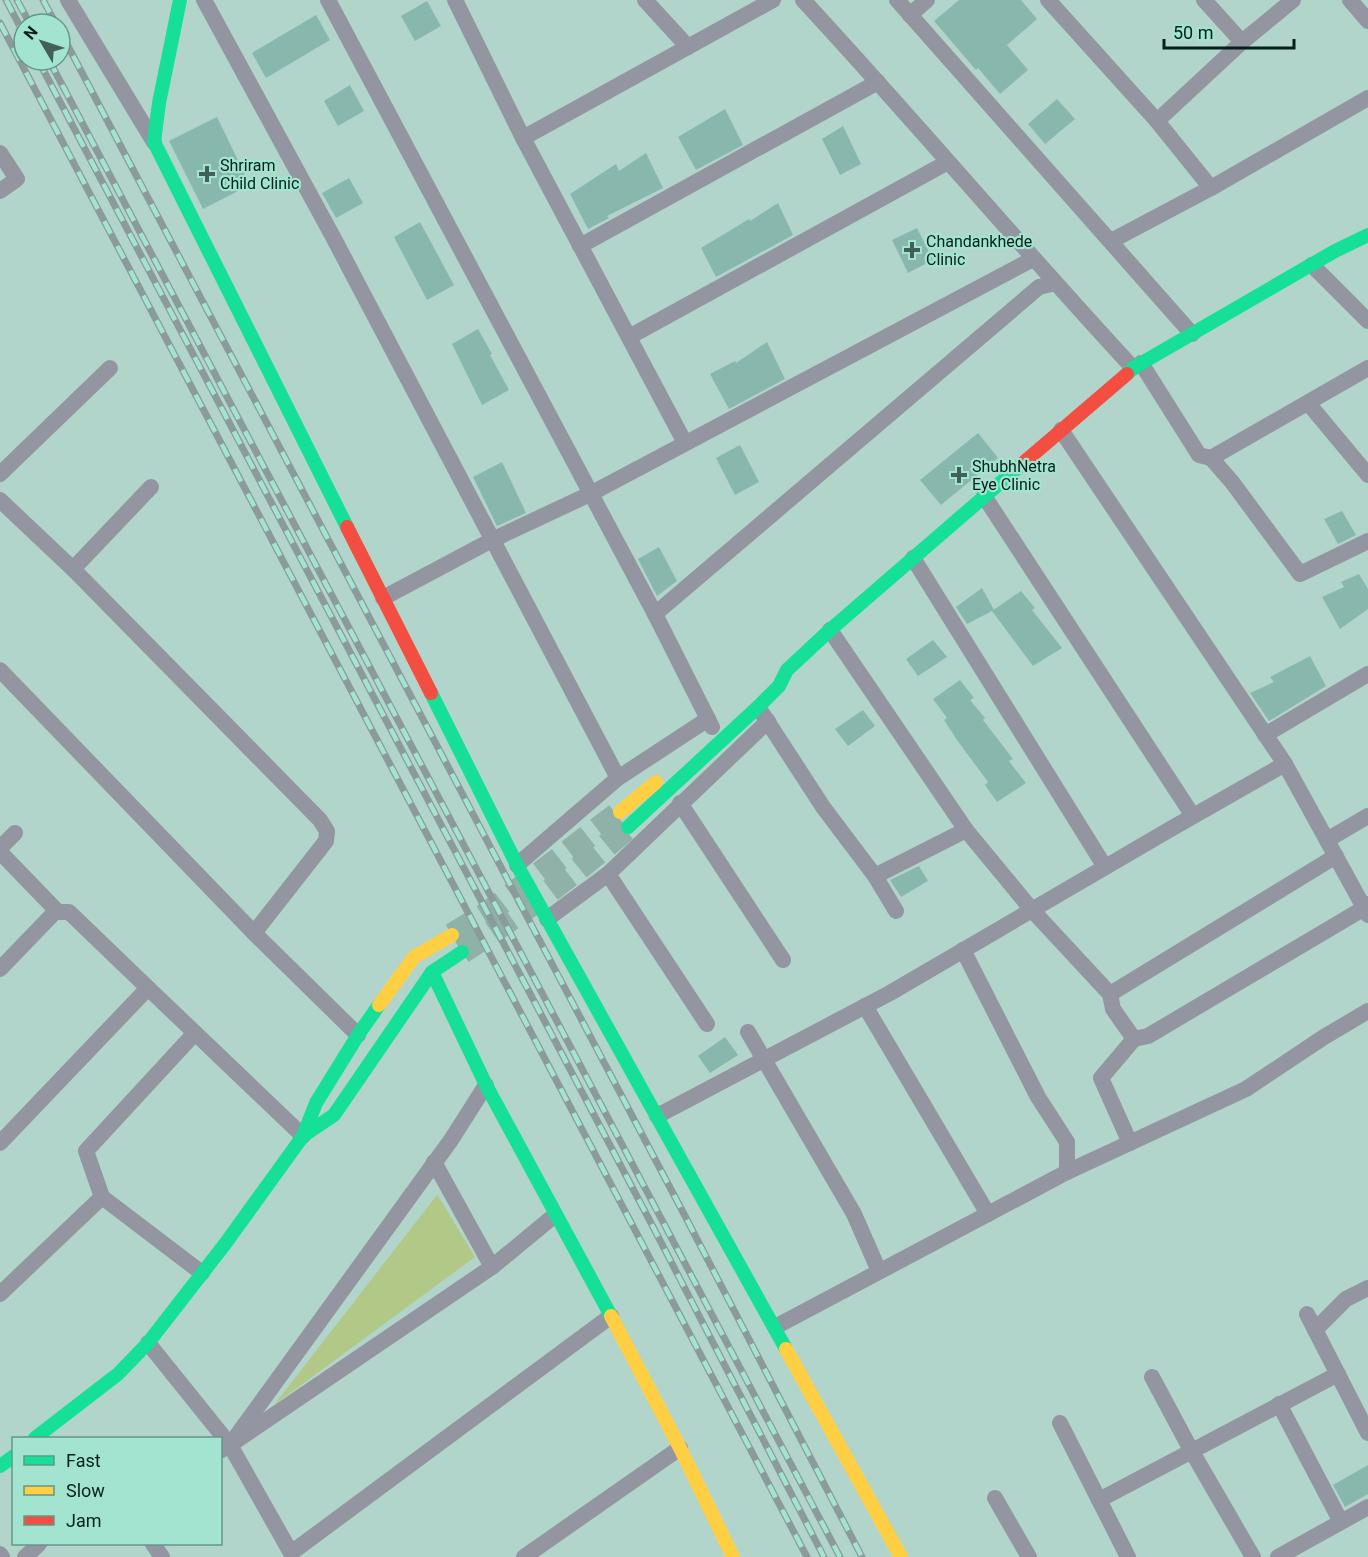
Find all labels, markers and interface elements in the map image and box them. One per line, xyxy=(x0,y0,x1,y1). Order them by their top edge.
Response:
north arrow xyxy=(12,12,72,72)
scale bar xyxy=(1164,12,1294,50)
text: 50 m xyxy=(1173,22,1213,43)
text: N xyxy=(20,23,42,43)
place label: Shriram Child Clinic xyxy=(220,156,299,193)
marker: Shriram Child Clinic xyxy=(198,165,216,183)
place label: Chandankhede Clinic xyxy=(926,232,1032,269)
marker: Chandankhede Clinic xyxy=(903,241,921,259)
place label: ShubhNetra Eye Clinic xyxy=(972,457,1056,494)
marker: ShubhNetra Eye Clinic xyxy=(950,466,968,484)
legend xyxy=(12,1437,222,1545)
text: Fast xyxy=(66,1450,101,1471)
text: Slow xyxy=(66,1480,105,1501)
text: Jam xyxy=(66,1510,102,1531)

